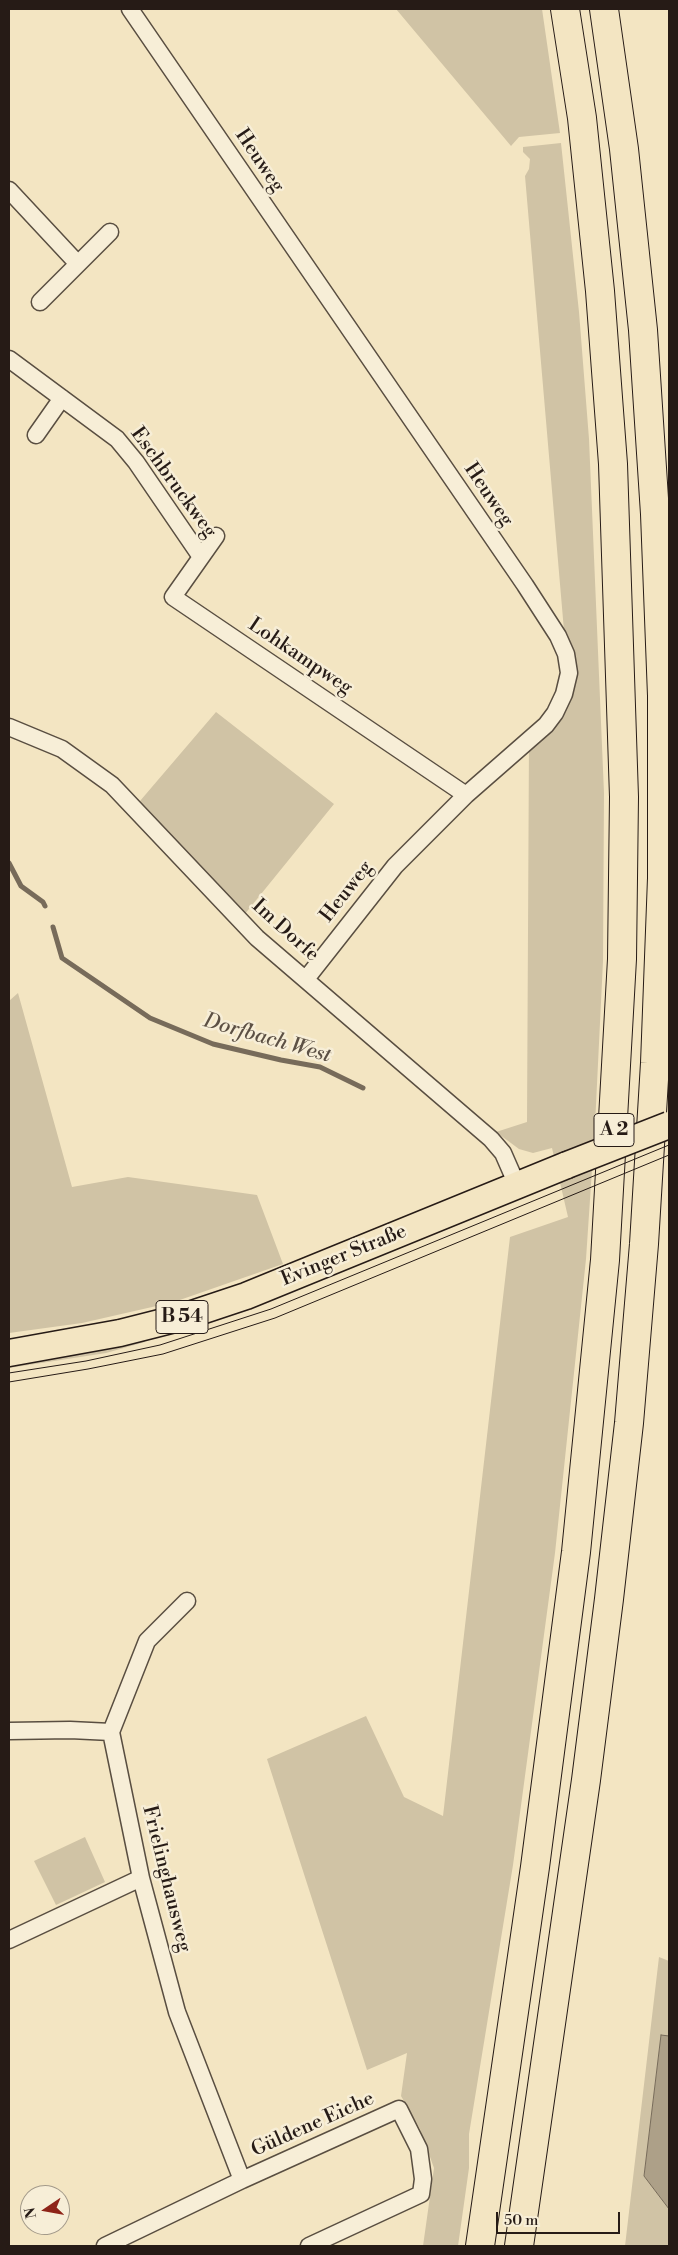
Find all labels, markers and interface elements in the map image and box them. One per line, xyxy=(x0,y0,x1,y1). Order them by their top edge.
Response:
street label: Heuweg xyxy=(229,125,289,197)
street label: Eschbruckweg xyxy=(125,423,221,543)
street label: Heuweg xyxy=(458,459,518,531)
street label: Lohkampweg xyxy=(243,613,357,701)
street label: Heuweg xyxy=(315,856,379,928)
street label: Im Dorfe xyxy=(246,895,324,967)
water label: Dorfbach West xyxy=(200,1009,334,1069)
road number: A 2 xyxy=(594,1114,634,1146)
street label: Evinger Straße xyxy=(278,1220,410,1292)
road number: B 54 xyxy=(156,1300,208,1334)
street label: Frielinghausweg xyxy=(136,1803,196,1955)
street label: Güldene Eiche xyxy=(248,2087,378,2163)
north arrow xyxy=(20,2185,70,2235)
scale bar xyxy=(498,2202,622,2234)
text: N xyxy=(21,2206,41,2220)
text: 50 m xyxy=(504,2211,538,2230)

